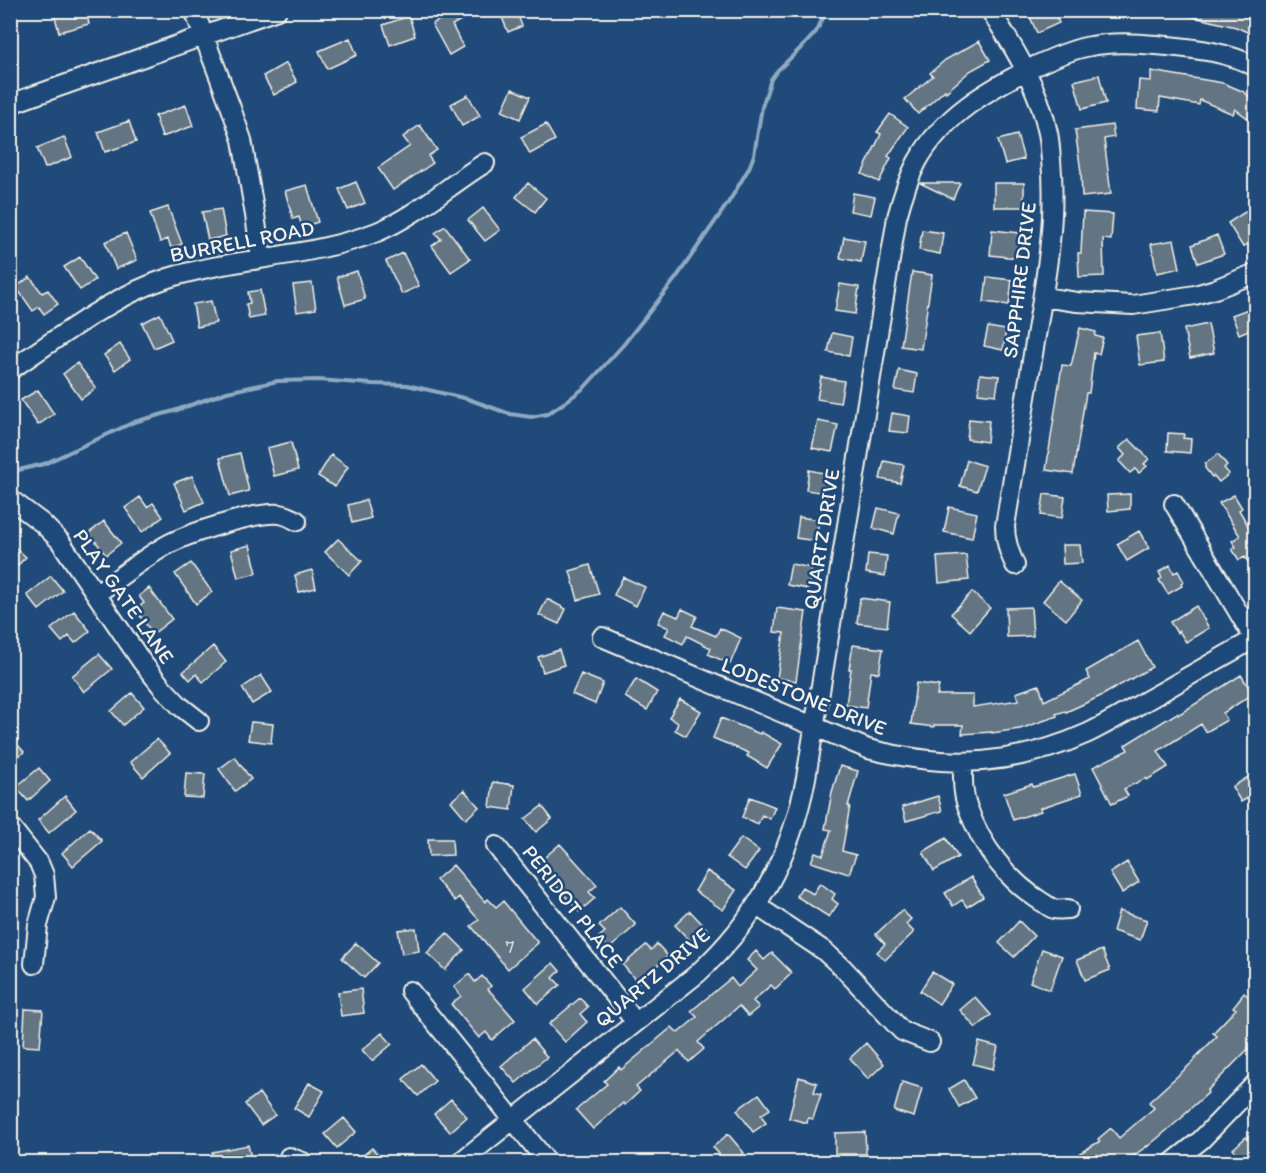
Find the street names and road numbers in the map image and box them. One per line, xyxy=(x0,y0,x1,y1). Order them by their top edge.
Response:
street label: SAPPHIRE DRIVE xyxy=(997,200,1041,360)
street label: BURRELL ROAD xyxy=(168,215,316,267)
street label: QUARTZ DRIVE xyxy=(798,467,845,611)
street label: PLAY GATE LANE xyxy=(68,524,180,668)
street label: LODESTONE DRIVE xyxy=(718,651,890,741)
street label: PERIDOT PLACE xyxy=(517,840,629,972)
street label: QUARTZ DRIVE xyxy=(589,922,715,1032)

